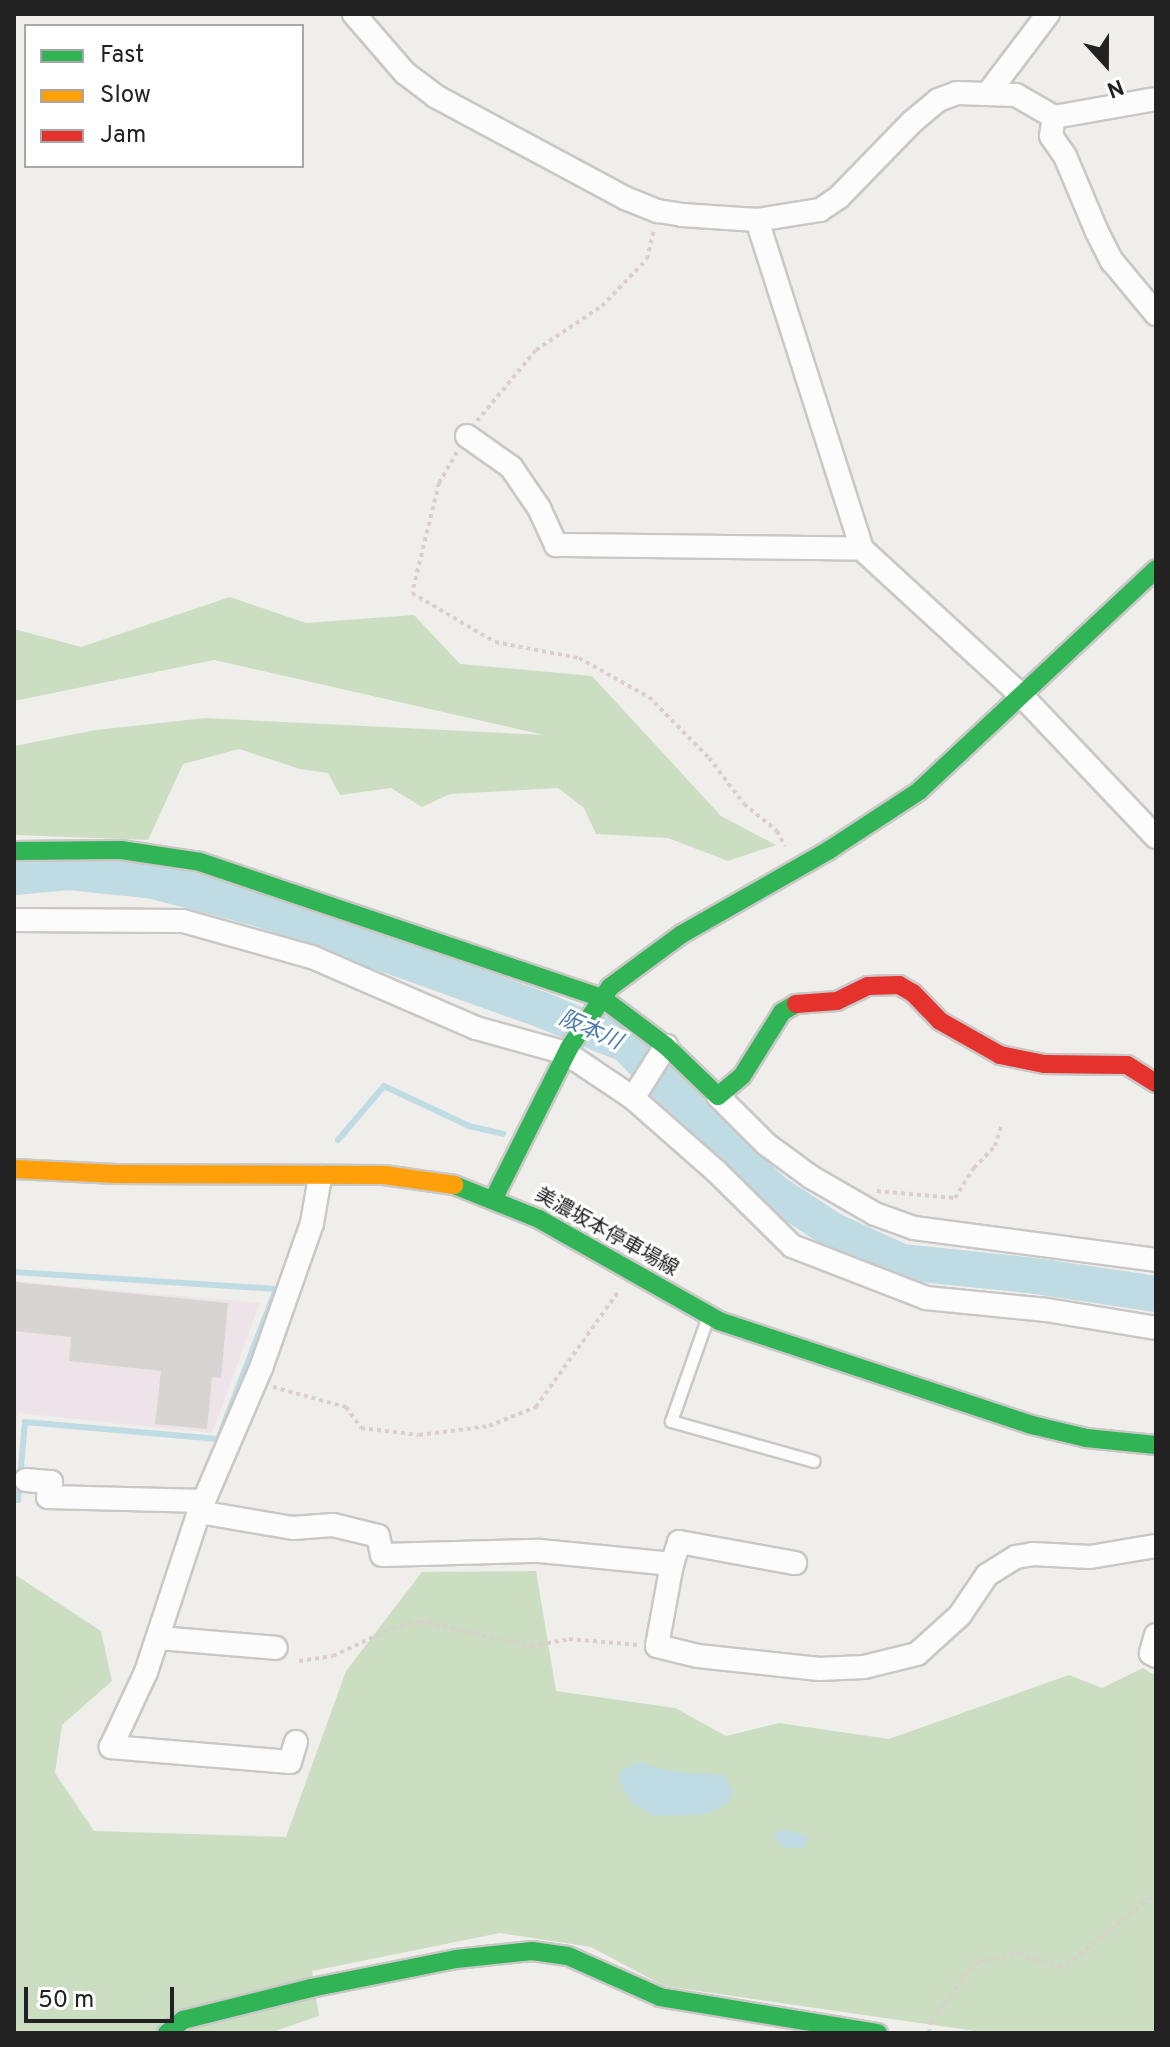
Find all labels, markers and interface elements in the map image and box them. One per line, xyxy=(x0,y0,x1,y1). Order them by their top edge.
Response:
legend xyxy=(24,24,304,168)
north arrow xyxy=(1066,24,1146,104)
text: Fast xyxy=(100,41,144,71)
text: N xyxy=(1103,71,1127,102)
text: Slow xyxy=(100,81,151,111)
text: Jam xyxy=(100,121,146,151)
water label: 阪本川 xyxy=(554,1006,626,1056)
street label: 美濃坂本停車場線 xyxy=(530,1184,682,1282)
scale bar xyxy=(28,1971,178,2021)
text: 50 m xyxy=(38,1986,94,2016)

